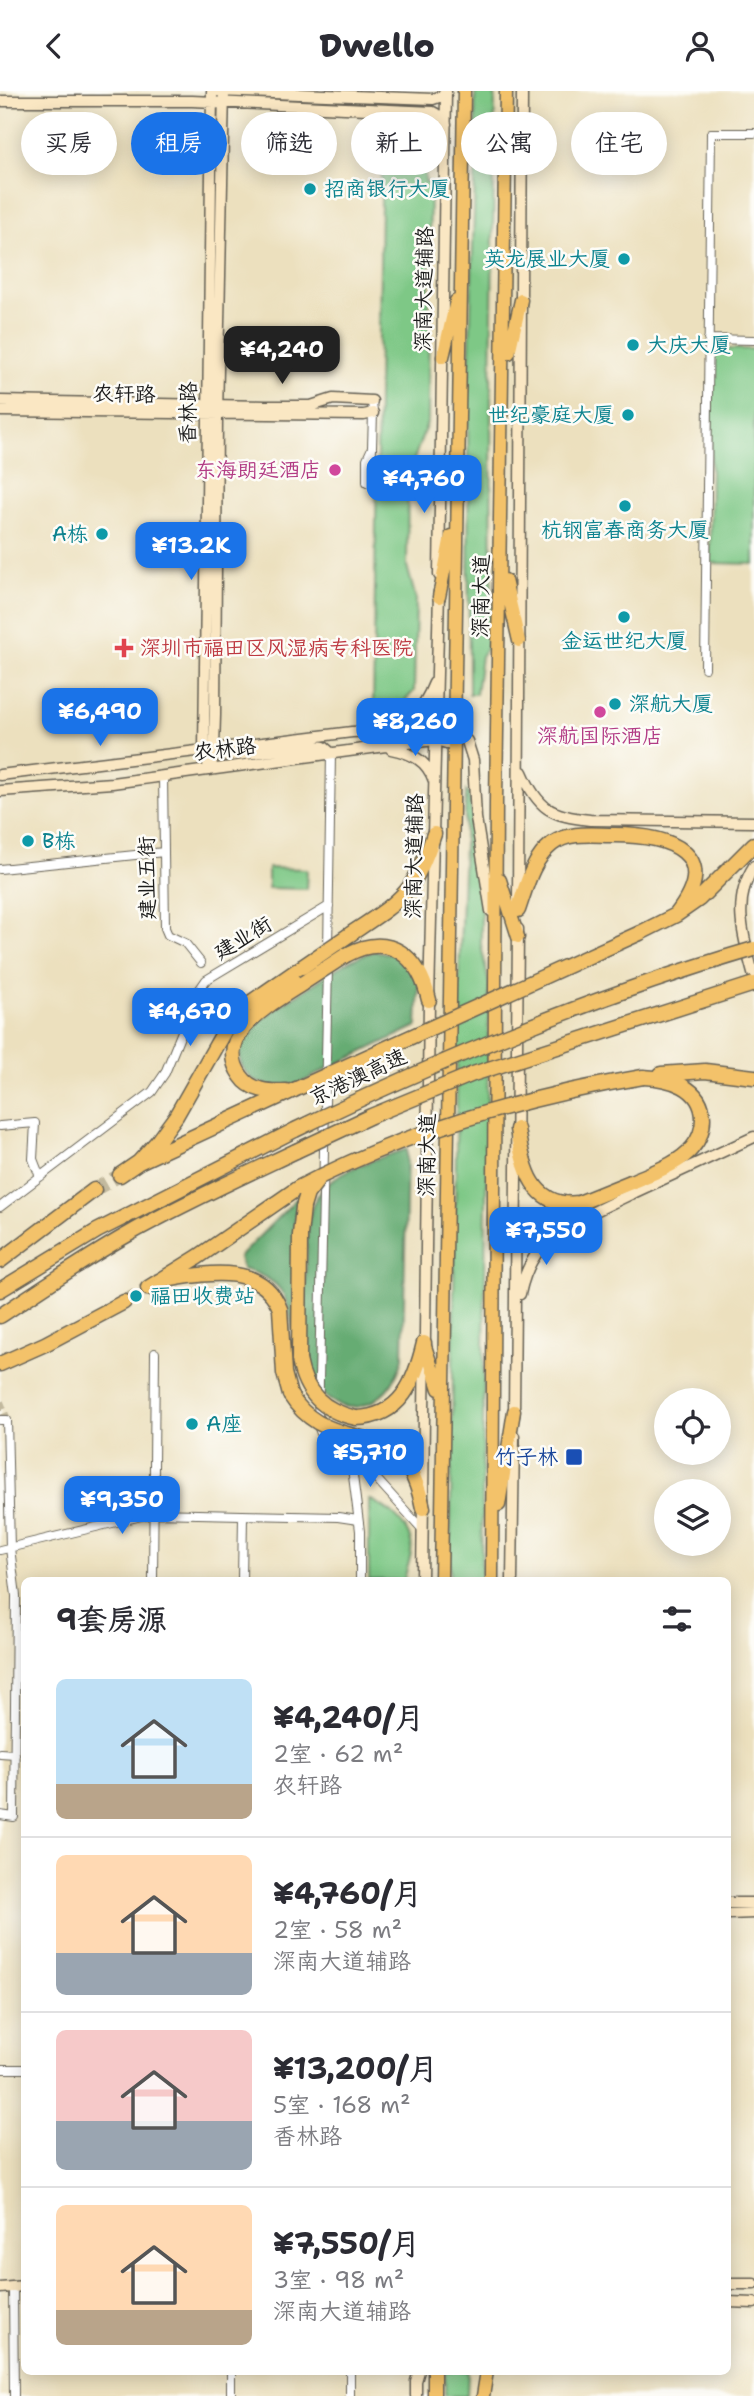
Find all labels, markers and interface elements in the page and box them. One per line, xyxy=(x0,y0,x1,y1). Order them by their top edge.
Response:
text: Dwello xyxy=(319,24,435,67)
icon: back xyxy=(35,27,73,65)
icon: person xyxy=(681,27,719,65)
chip: 买房 xyxy=(21,112,117,175)
chip: 租房 xyxy=(131,112,227,175)
chip: 筛选 xyxy=(241,112,337,175)
chip: 新上 xyxy=(351,112,447,175)
chip: 公寓 xyxy=(461,112,557,175)
chip: 住宅 xyxy=(571,112,667,175)
place label: 招商银行大厦 xyxy=(324,175,450,203)
marker: 招商银行大厦 xyxy=(302,181,318,197)
street label: 深南大道辅路 xyxy=(409,226,439,352)
place label: 英龙展业大厦 xyxy=(484,245,610,273)
marker: 英龙展业大厦 xyxy=(616,251,632,267)
pin: ¥4,240 xyxy=(225,327,339,386)
place label: 大庆大厦 xyxy=(647,331,731,359)
text: ¥4,240 xyxy=(240,334,324,364)
marker: 大庆大厦 xyxy=(625,337,641,353)
street label: 农轩路 xyxy=(92,379,156,409)
street label: 香林路 xyxy=(173,381,203,445)
place label: 世纪豪庭大厦 xyxy=(488,401,614,429)
marker: 世纪豪庭大厦 xyxy=(620,407,636,423)
pin: ¥4,760 xyxy=(367,455,481,515)
place label: 东海朗廷酒店 xyxy=(195,456,321,484)
marker: 东海朗廷酒店 xyxy=(327,462,343,478)
text: ¥4,760 xyxy=(383,463,465,493)
marker: 杭钢富春商务大厦 xyxy=(617,498,633,514)
place label: 杭钢富春商务大厦 xyxy=(541,516,709,544)
place label: A栋 xyxy=(52,520,88,548)
pin: ¥13.2K xyxy=(134,523,248,582)
marker: A栋 xyxy=(94,526,110,542)
text: ¥13.2K xyxy=(151,530,231,560)
street label: 深南大道 xyxy=(466,554,496,638)
marker: 金运世纪大厦 xyxy=(616,609,632,625)
place label: 金运世纪大厦 xyxy=(561,627,687,655)
place label: 深圳市福田区风湿病专科医院 xyxy=(140,634,413,662)
marker: 深圳市福田区风湿病专科医院 xyxy=(114,638,134,658)
pin: ¥6,490 xyxy=(43,689,157,748)
place label: 深航大厦 xyxy=(629,690,713,718)
text: ¥6,490 xyxy=(58,696,142,726)
marker: 深航大厦 xyxy=(607,696,623,712)
pin: ¥8,260 xyxy=(358,699,472,758)
marker: 深航国际酒店 xyxy=(592,704,608,720)
text: ¥8,260 xyxy=(372,706,458,736)
place label: 深航国际酒店 xyxy=(537,722,663,750)
street label: 农林路 xyxy=(192,731,258,767)
street label: 深南大道辅路 xyxy=(399,793,429,919)
place label: B栋 xyxy=(42,827,75,855)
marker: B栋 xyxy=(20,833,36,849)
street label: 建业五街 xyxy=(132,836,162,920)
street label: 建业街 xyxy=(209,910,277,966)
pin: ¥4,670 xyxy=(133,989,247,1048)
text: ¥4,670 xyxy=(148,996,232,1026)
street label: 京港澳高速 xyxy=(305,1042,411,1112)
street label: 深南大道 xyxy=(412,1113,442,1197)
pin: ¥7,550 xyxy=(489,1207,603,1267)
text: ¥7,550 xyxy=(505,1215,587,1245)
place label: 福田收费站 xyxy=(150,1282,255,1310)
marker: 福田收费站 xyxy=(128,1288,144,1304)
map controls xyxy=(654,1388,731,1556)
button: locate xyxy=(654,1388,731,1465)
place label: A座 xyxy=(206,1410,242,1438)
marker: A座 xyxy=(184,1416,200,1432)
pin: ¥5,710 xyxy=(313,1429,427,1489)
text: ¥5,710 xyxy=(333,1437,407,1467)
place label: 竹子林 xyxy=(495,1443,558,1471)
marker: 竹子林 xyxy=(564,1447,584,1467)
pin: ¥9,350 xyxy=(65,1477,179,1536)
button: layers xyxy=(654,1479,731,1556)
text: ¥9,350 xyxy=(80,1484,164,1514)
text: 9套房源 xyxy=(56,1599,167,1640)
icon: filters xyxy=(658,1600,696,1638)
text: ¥4,240/月 xyxy=(273,1697,424,1738)
icon: home xyxy=(112,1707,196,1791)
text: 2室 · 62 m² xyxy=(273,1739,403,1769)
text: 农轩路 xyxy=(273,1770,342,1800)
text: ¥4,760/月 xyxy=(273,1873,422,1914)
icon: home xyxy=(112,1883,196,1967)
text: 2室 · 58 m² xyxy=(273,1915,402,1945)
text: 深南大道辅路 xyxy=(273,1946,411,1976)
text: ¥13,200/月 xyxy=(273,2048,438,2089)
icon: home xyxy=(112,2058,196,2142)
text: 5室 · 168 m² xyxy=(273,2090,411,2120)
text: 香林路 xyxy=(273,2121,342,2151)
text: ¥7,550/月 xyxy=(273,2223,420,2264)
icon: home xyxy=(112,2233,196,2317)
text: 3室 · 98 m² xyxy=(273,2265,404,2295)
text: 深南大道辅路 xyxy=(273,2296,411,2326)

